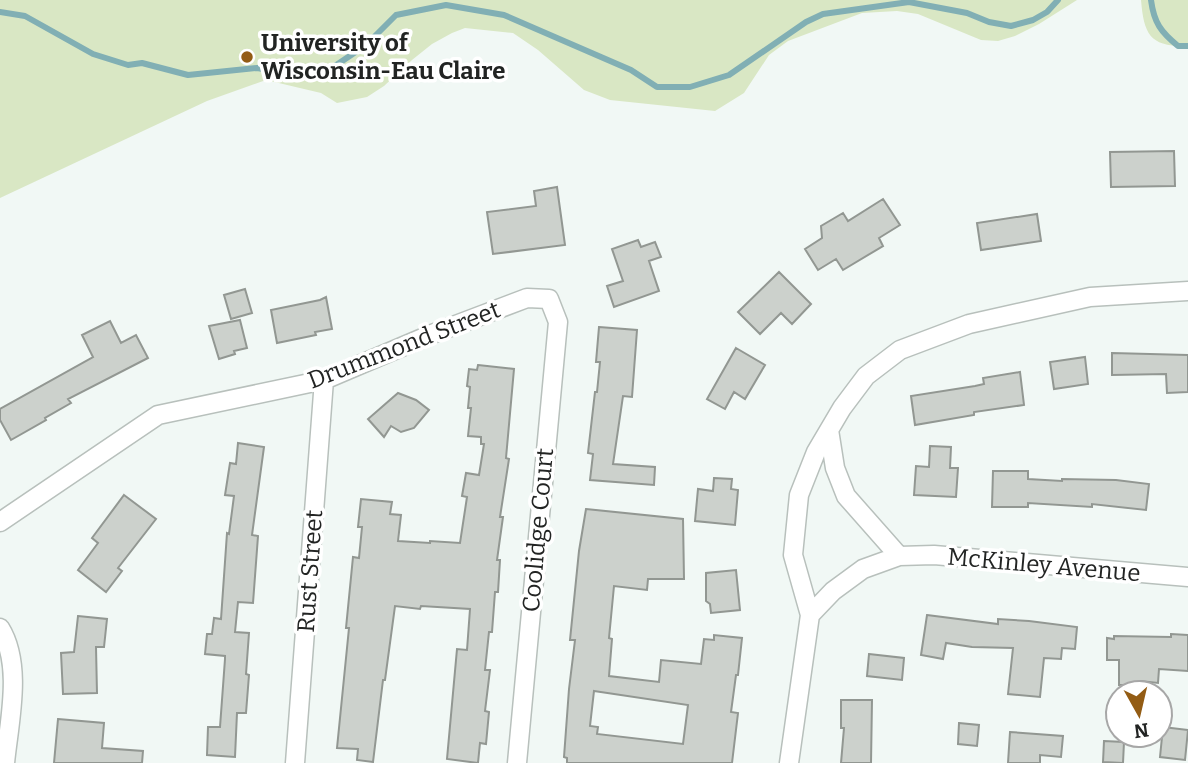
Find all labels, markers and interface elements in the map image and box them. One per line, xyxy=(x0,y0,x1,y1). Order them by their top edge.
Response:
place label: University of Wisconsin-Eau Claire xyxy=(261,29,505,85)
marker: University of Wisconsin-Eau Claire xyxy=(239,49,255,65)
street label: Drummond Street xyxy=(304,295,504,395)
street label: Coolidge Court xyxy=(517,447,559,613)
street label: Rust Street xyxy=(292,508,328,633)
street label: McKinley Avenue xyxy=(946,543,1142,587)
north arrow xyxy=(1104,679,1174,749)
text: N xyxy=(1132,718,1150,743)

